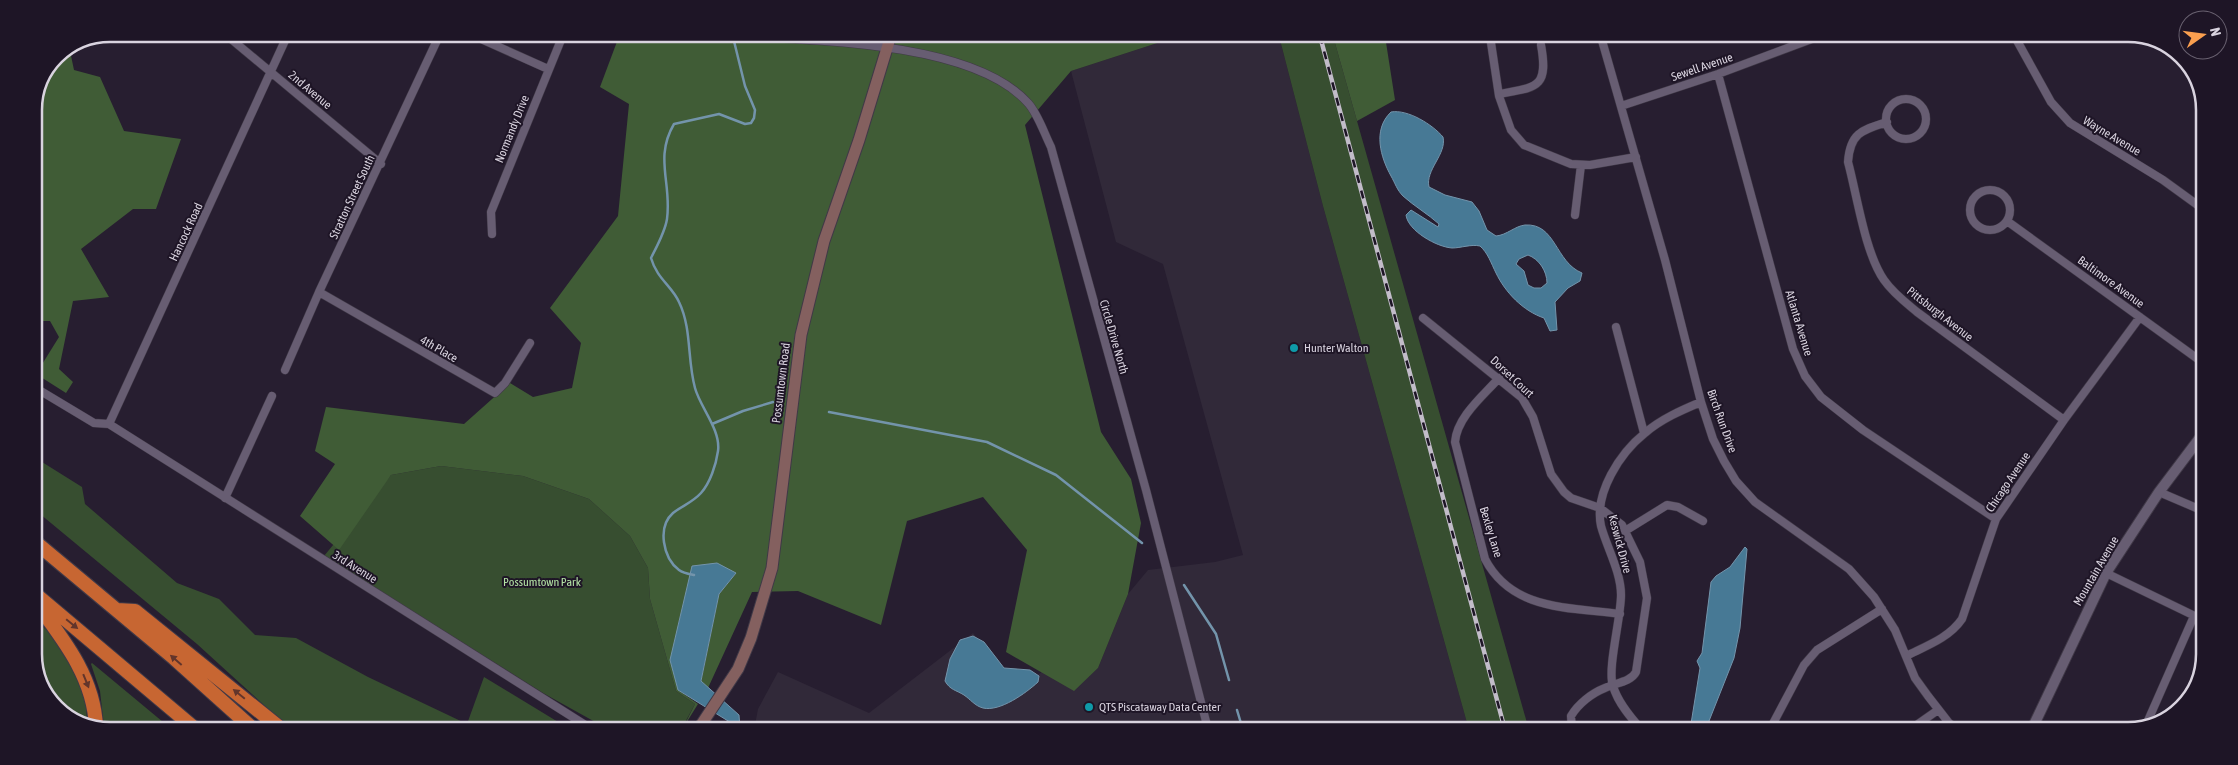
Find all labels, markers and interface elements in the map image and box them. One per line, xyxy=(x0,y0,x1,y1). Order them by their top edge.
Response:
north arrow xyxy=(2178,10,2228,60)
text: N xyxy=(2207,26,2224,38)
street label: Sewell Avenue xyxy=(1669,50,1735,84)
street label: 2nd Avenue xyxy=(286,68,334,112)
street label: Normandy Drive xyxy=(492,93,532,165)
street label: Wayne Avenue xyxy=(2081,113,2143,159)
street label: Stratton Street South xyxy=(326,153,378,241)
street label: Hancock Road xyxy=(166,201,206,263)
street label: Baltimore Avenue xyxy=(2075,253,2147,311)
street label: Pittsburgh Avenue xyxy=(1904,284,1976,344)
street label: Atlanta Avenue xyxy=(1782,289,1816,357)
street label: Circle Drive North xyxy=(1097,298,1131,376)
street label: 4th Place xyxy=(418,333,460,365)
place label: Hunter Walton xyxy=(1304,341,1368,355)
street label: Possumtown Road xyxy=(769,342,793,424)
marker: Hunter Walton xyxy=(1288,342,1300,354)
street label: Dorset Court xyxy=(1487,353,1537,401)
street label: Birch Run Drive xyxy=(1704,387,1740,455)
street label: Chicago Avenue xyxy=(1983,449,2033,515)
street label: Bexley Lane xyxy=(1477,505,1505,559)
street label: Keswick Drive xyxy=(1605,513,1635,575)
street label: Mountain Avenue xyxy=(2070,534,2122,608)
street label: 3rd Avenue xyxy=(330,548,380,586)
park label: Possumtown Park xyxy=(503,575,582,589)
one-way arrow xyxy=(65,618,77,630)
one-way arrow xyxy=(171,654,183,666)
one-way arrow xyxy=(82,674,90,689)
one-way arrow xyxy=(233,689,246,700)
place label: QTS Piscataway Data Center xyxy=(1099,700,1221,714)
marker: QTS Piscataway Data Center xyxy=(1083,701,1095,713)

